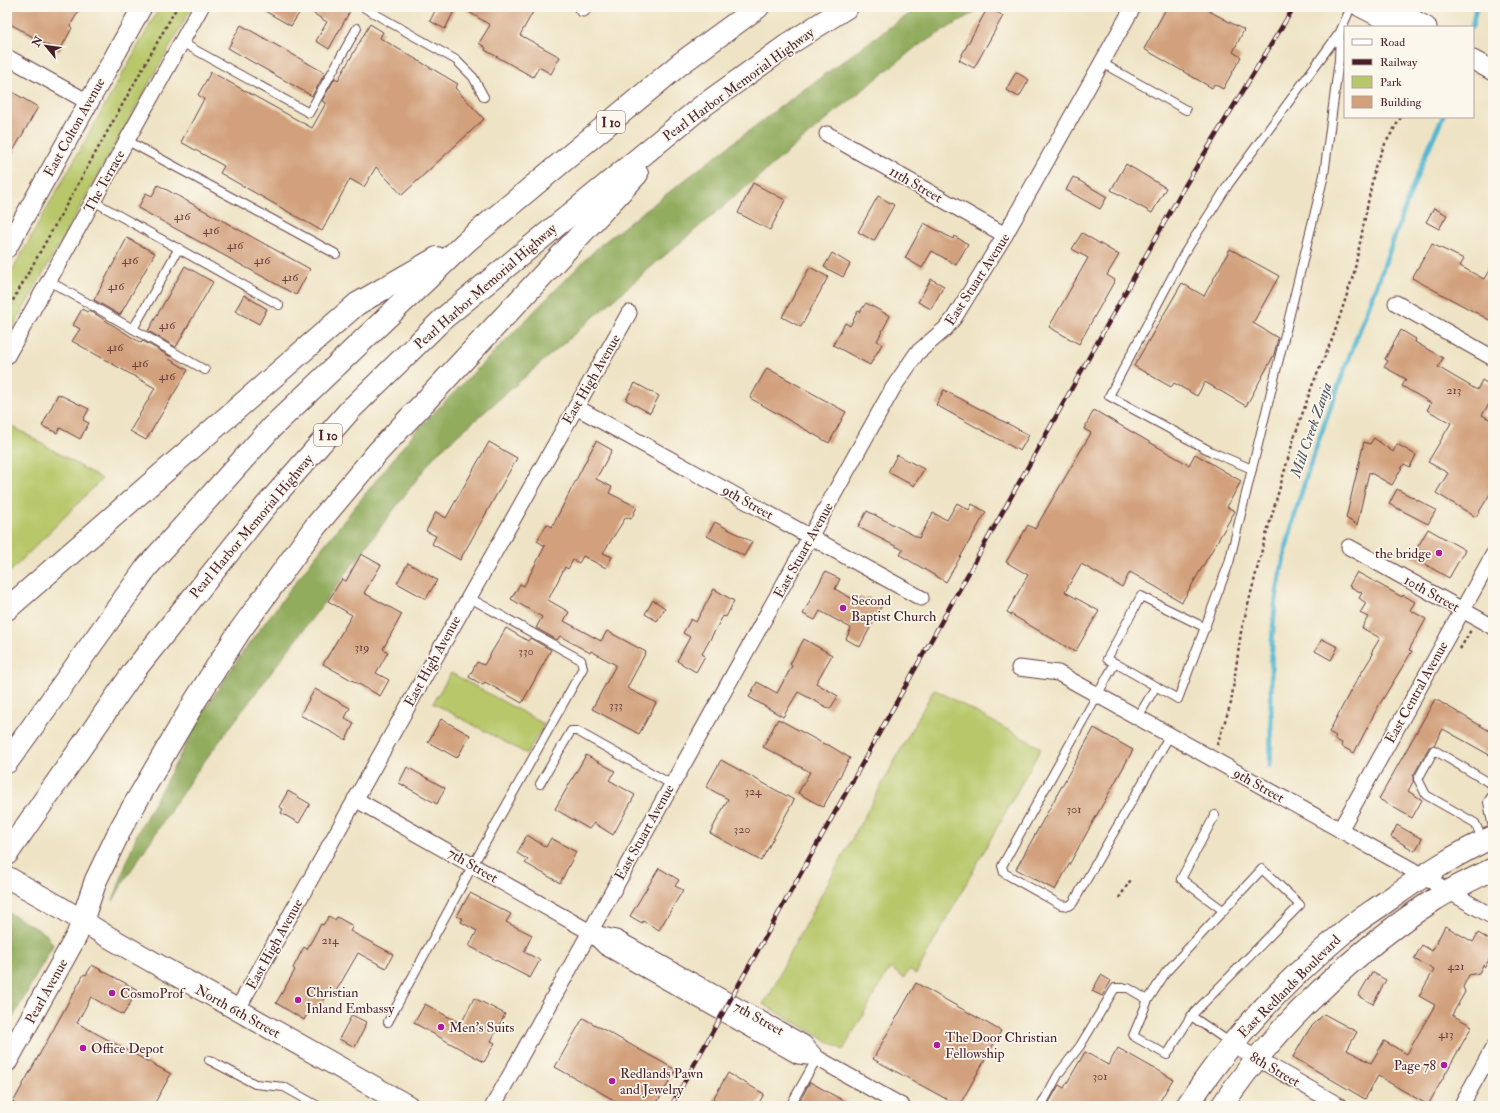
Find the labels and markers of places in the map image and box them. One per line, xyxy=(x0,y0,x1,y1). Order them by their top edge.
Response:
place label: the bridge xyxy=(1375,545,1431,562)
marker: the bridge xyxy=(1434,548,1444,558)
place label: Second Baptist Church xyxy=(851,592,937,626)
marker: Second Baptist Church xyxy=(838,603,848,613)
place label: Christian Inland Embassy xyxy=(306,984,395,1018)
place label: CosmoProf xyxy=(120,985,186,1002)
marker: CosmoProf xyxy=(107,988,117,998)
marker: Christian Inland Embassy xyxy=(293,995,303,1005)
place label: Men's Suits xyxy=(449,1019,515,1036)
marker: Men's Suits xyxy=(436,1022,446,1032)
place label: The Door Christian Fellowship xyxy=(945,1029,1057,1063)
place label: Office Depot xyxy=(91,1040,164,1058)
marker: The Door Christian Fellowship xyxy=(932,1040,942,1050)
marker: Office Depot xyxy=(78,1043,88,1053)
place label: Page 78 xyxy=(1394,1057,1436,1074)
marker: Page 78 xyxy=(1439,1060,1449,1070)
place label: Redlands Pawn and Jewelry xyxy=(620,1065,703,1099)
marker: Redlands Pawn and Jewelry xyxy=(607,1076,617,1086)

